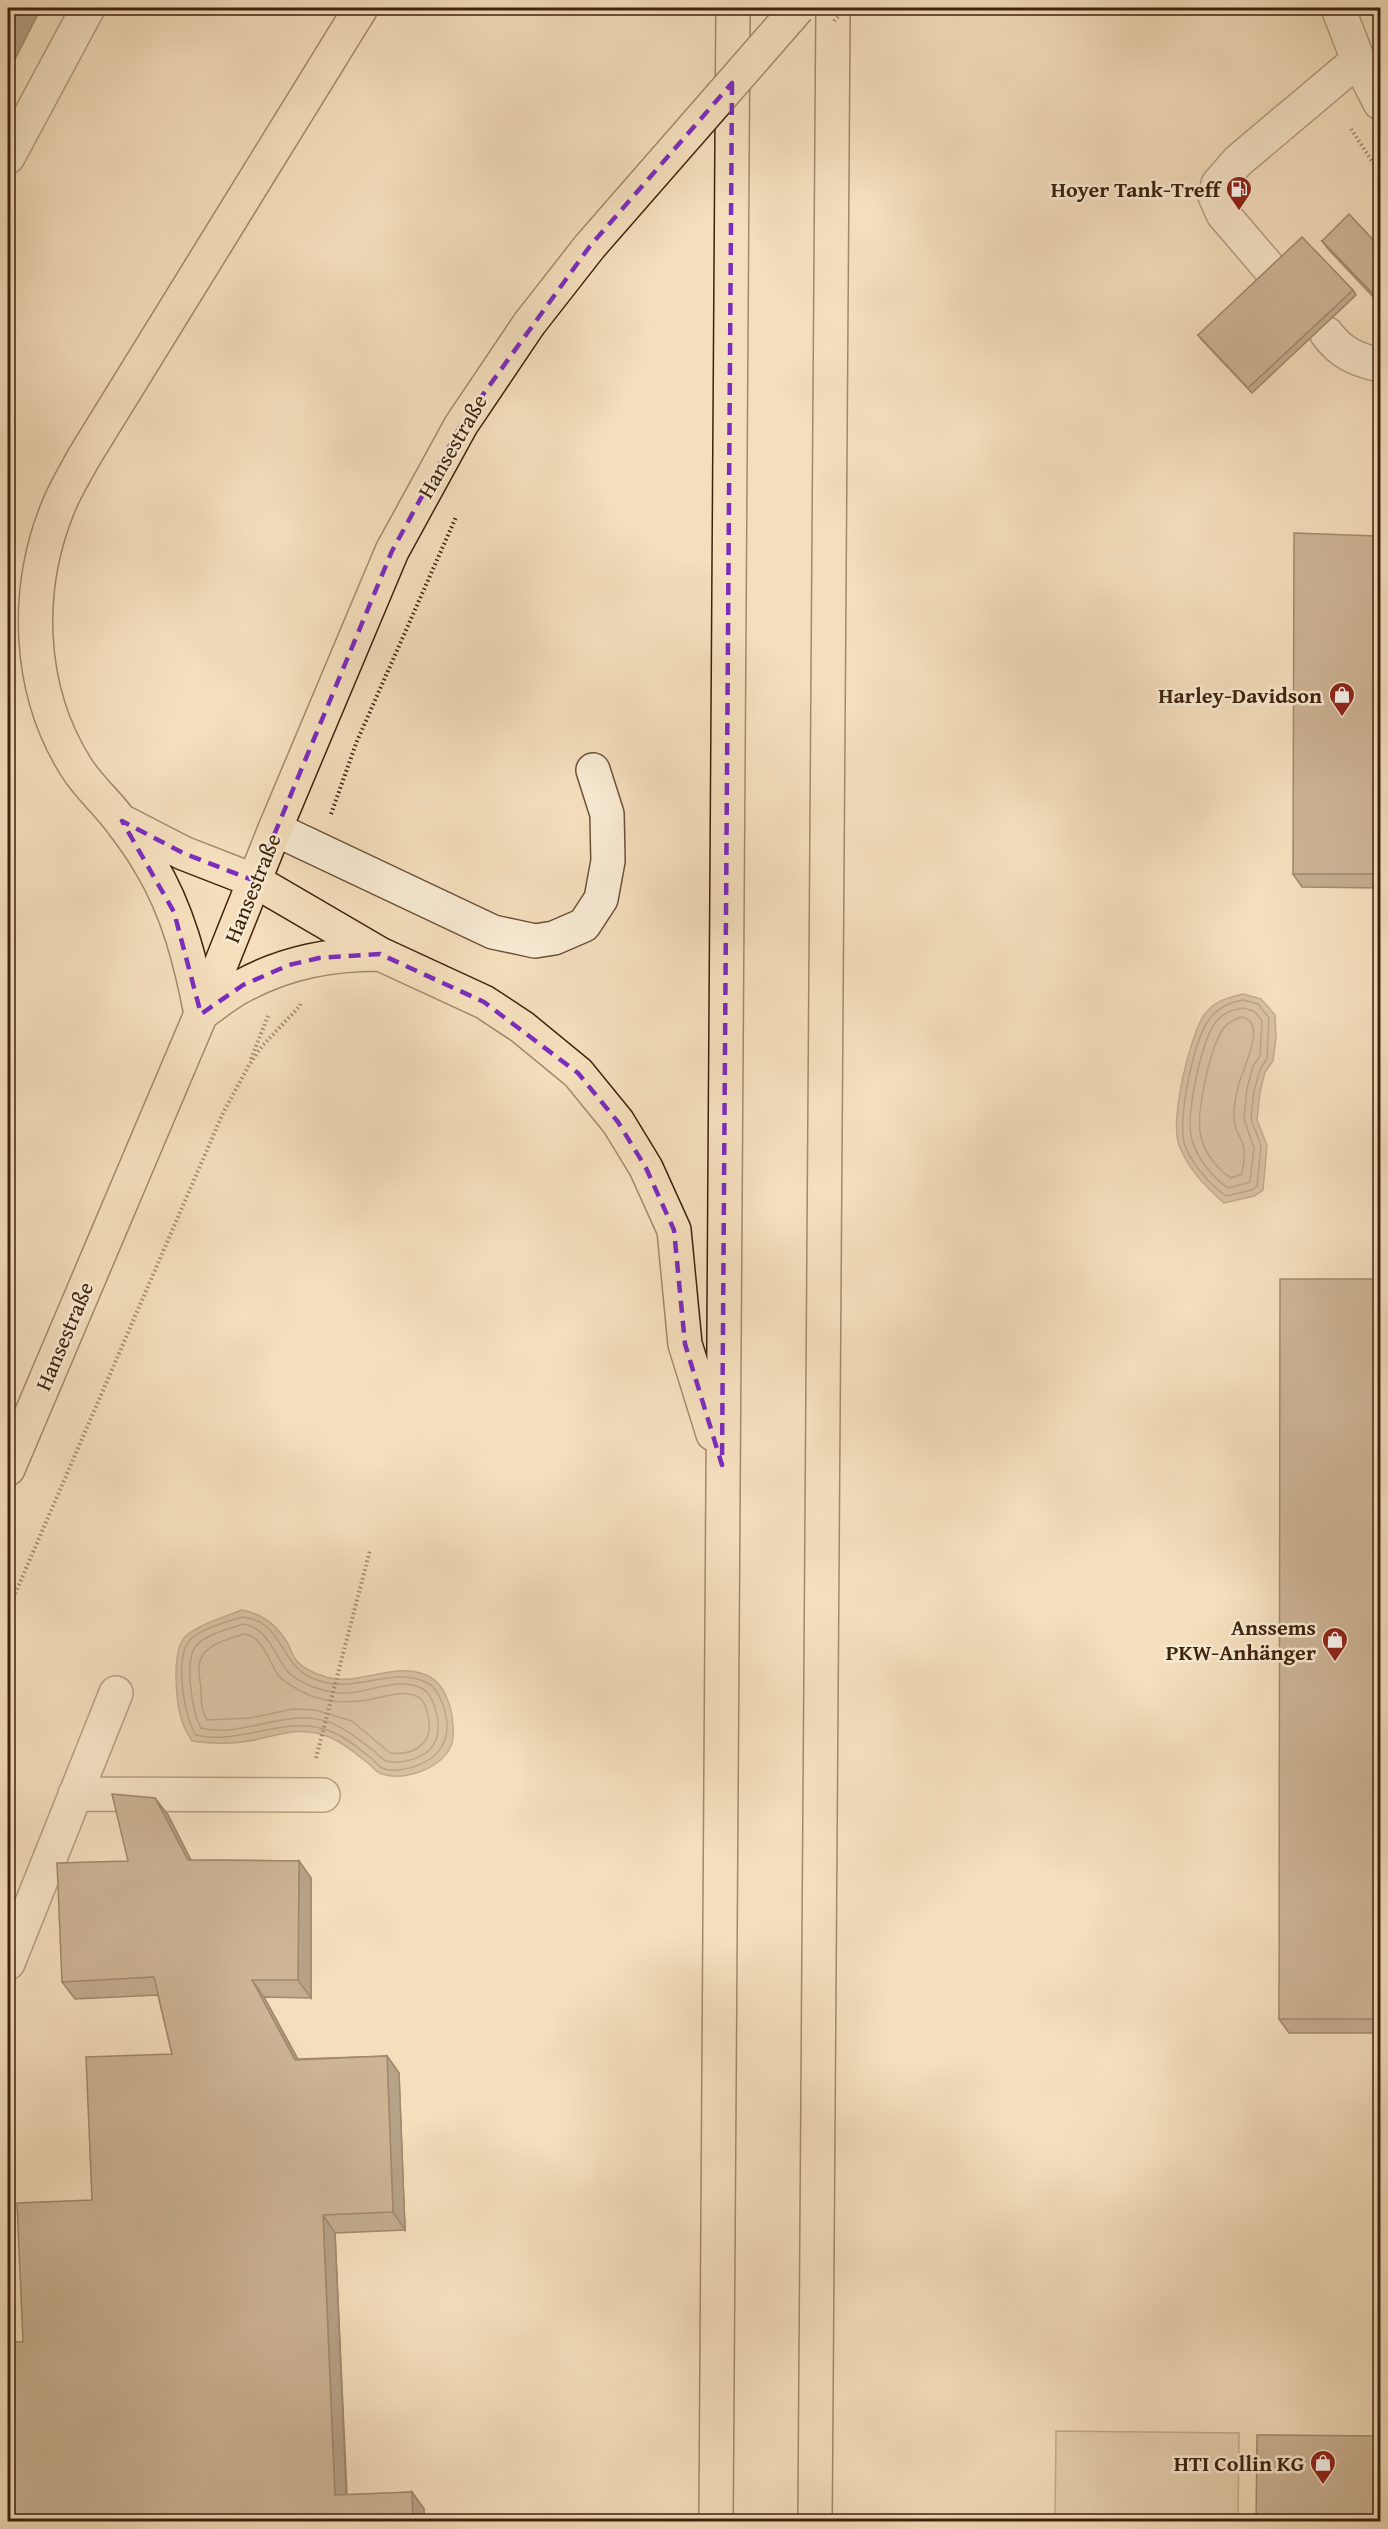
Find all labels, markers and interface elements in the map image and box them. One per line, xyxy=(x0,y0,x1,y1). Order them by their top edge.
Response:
place label: Hoyer Tank-Treff xyxy=(1051,173,1223,205)
fuel station icon: Hoyer Tank-Treff xyxy=(1224,174,1254,212)
street label: Hansestraße xyxy=(409,388,495,504)
place label: Harley-Davidson xyxy=(1158,679,1322,711)
shop icon: Harley-Davidson xyxy=(1327,680,1357,718)
street label: Hansestraße xyxy=(216,829,288,947)
street label: Hansestraße xyxy=(27,1277,101,1395)
place label: Anssems PKW-Anhänger xyxy=(1166,1611,1316,1668)
shop icon: Anssems PKW-Anhänger xyxy=(1320,1625,1350,1663)
place label: HTI Collin KG xyxy=(1174,2447,1304,2479)
shop icon: HTI Collin KG xyxy=(1308,2448,1338,2486)

